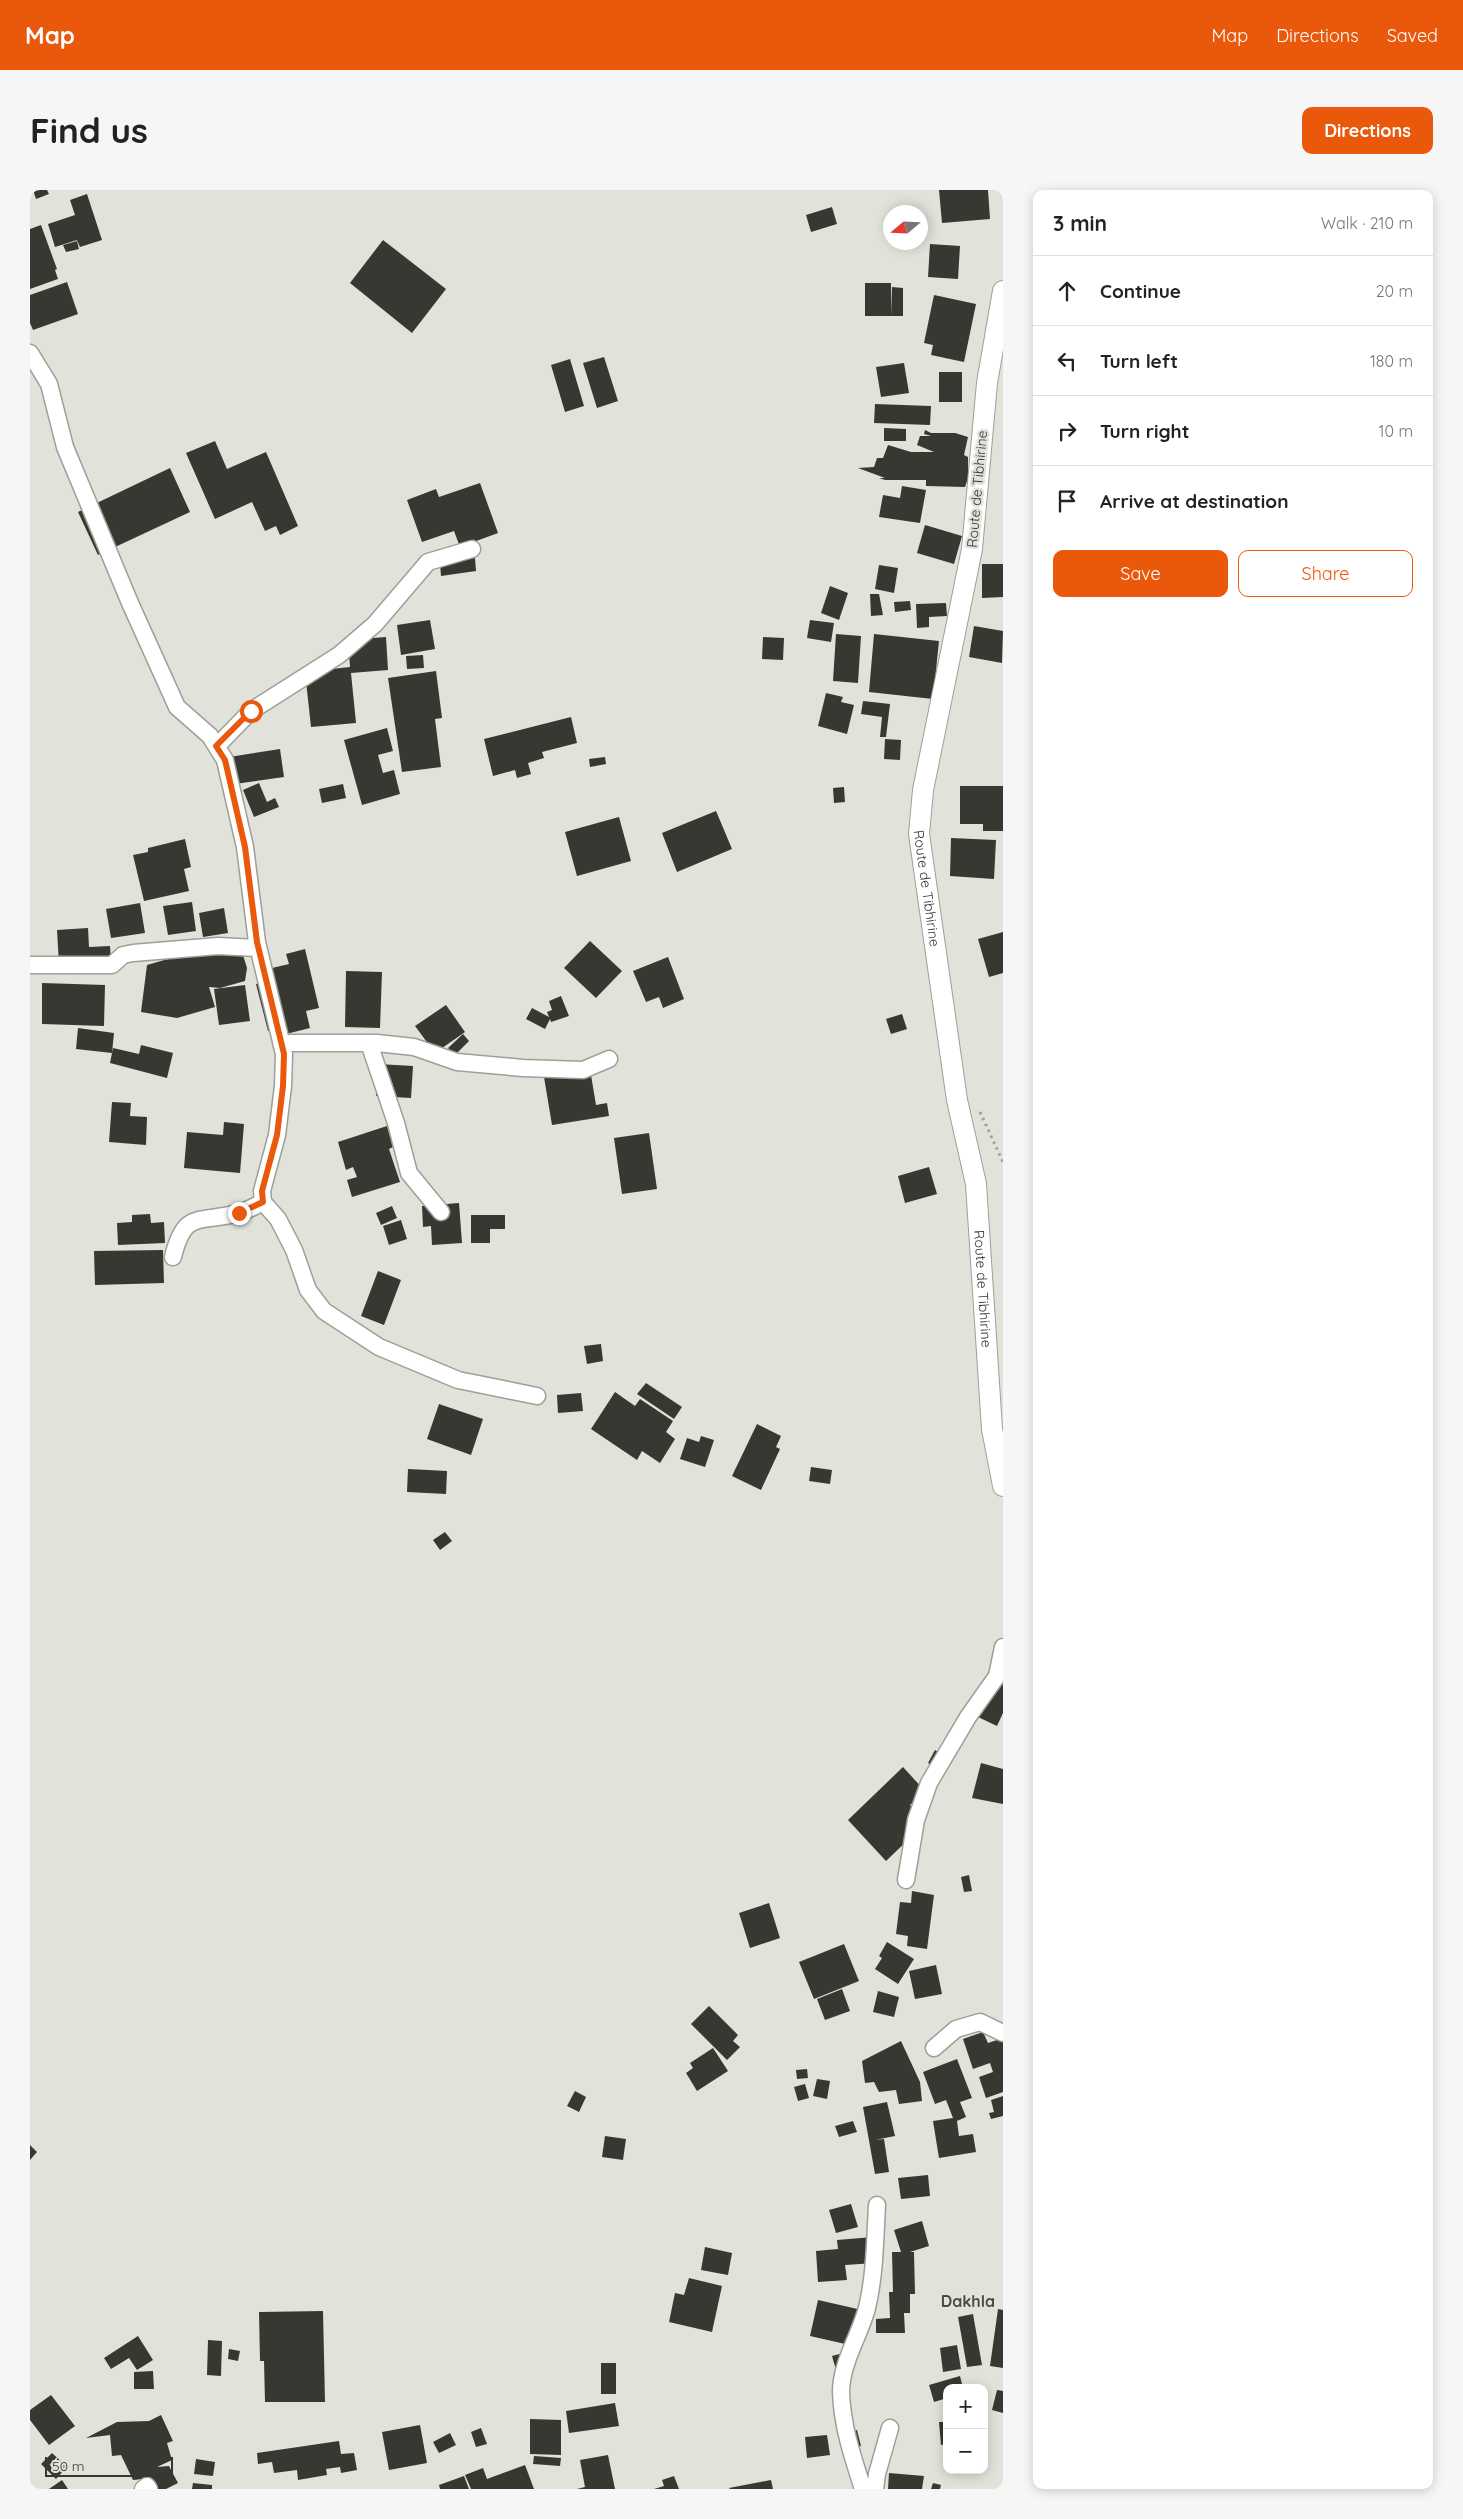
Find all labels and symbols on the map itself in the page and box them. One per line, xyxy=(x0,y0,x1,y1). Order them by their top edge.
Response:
north arrow xyxy=(883,205,928,250)
street label: Route de Tibhirine xyxy=(963,430,991,548)
route start xyxy=(240,700,263,723)
street label: Route de Tibhirine xyxy=(910,829,944,948)
route end xyxy=(228,1202,251,1225)
street label: Route de Tibhirine xyxy=(970,1229,996,1348)
district label: Dakhla xyxy=(941,2291,995,2311)
scale bar xyxy=(45,2454,172,2477)

